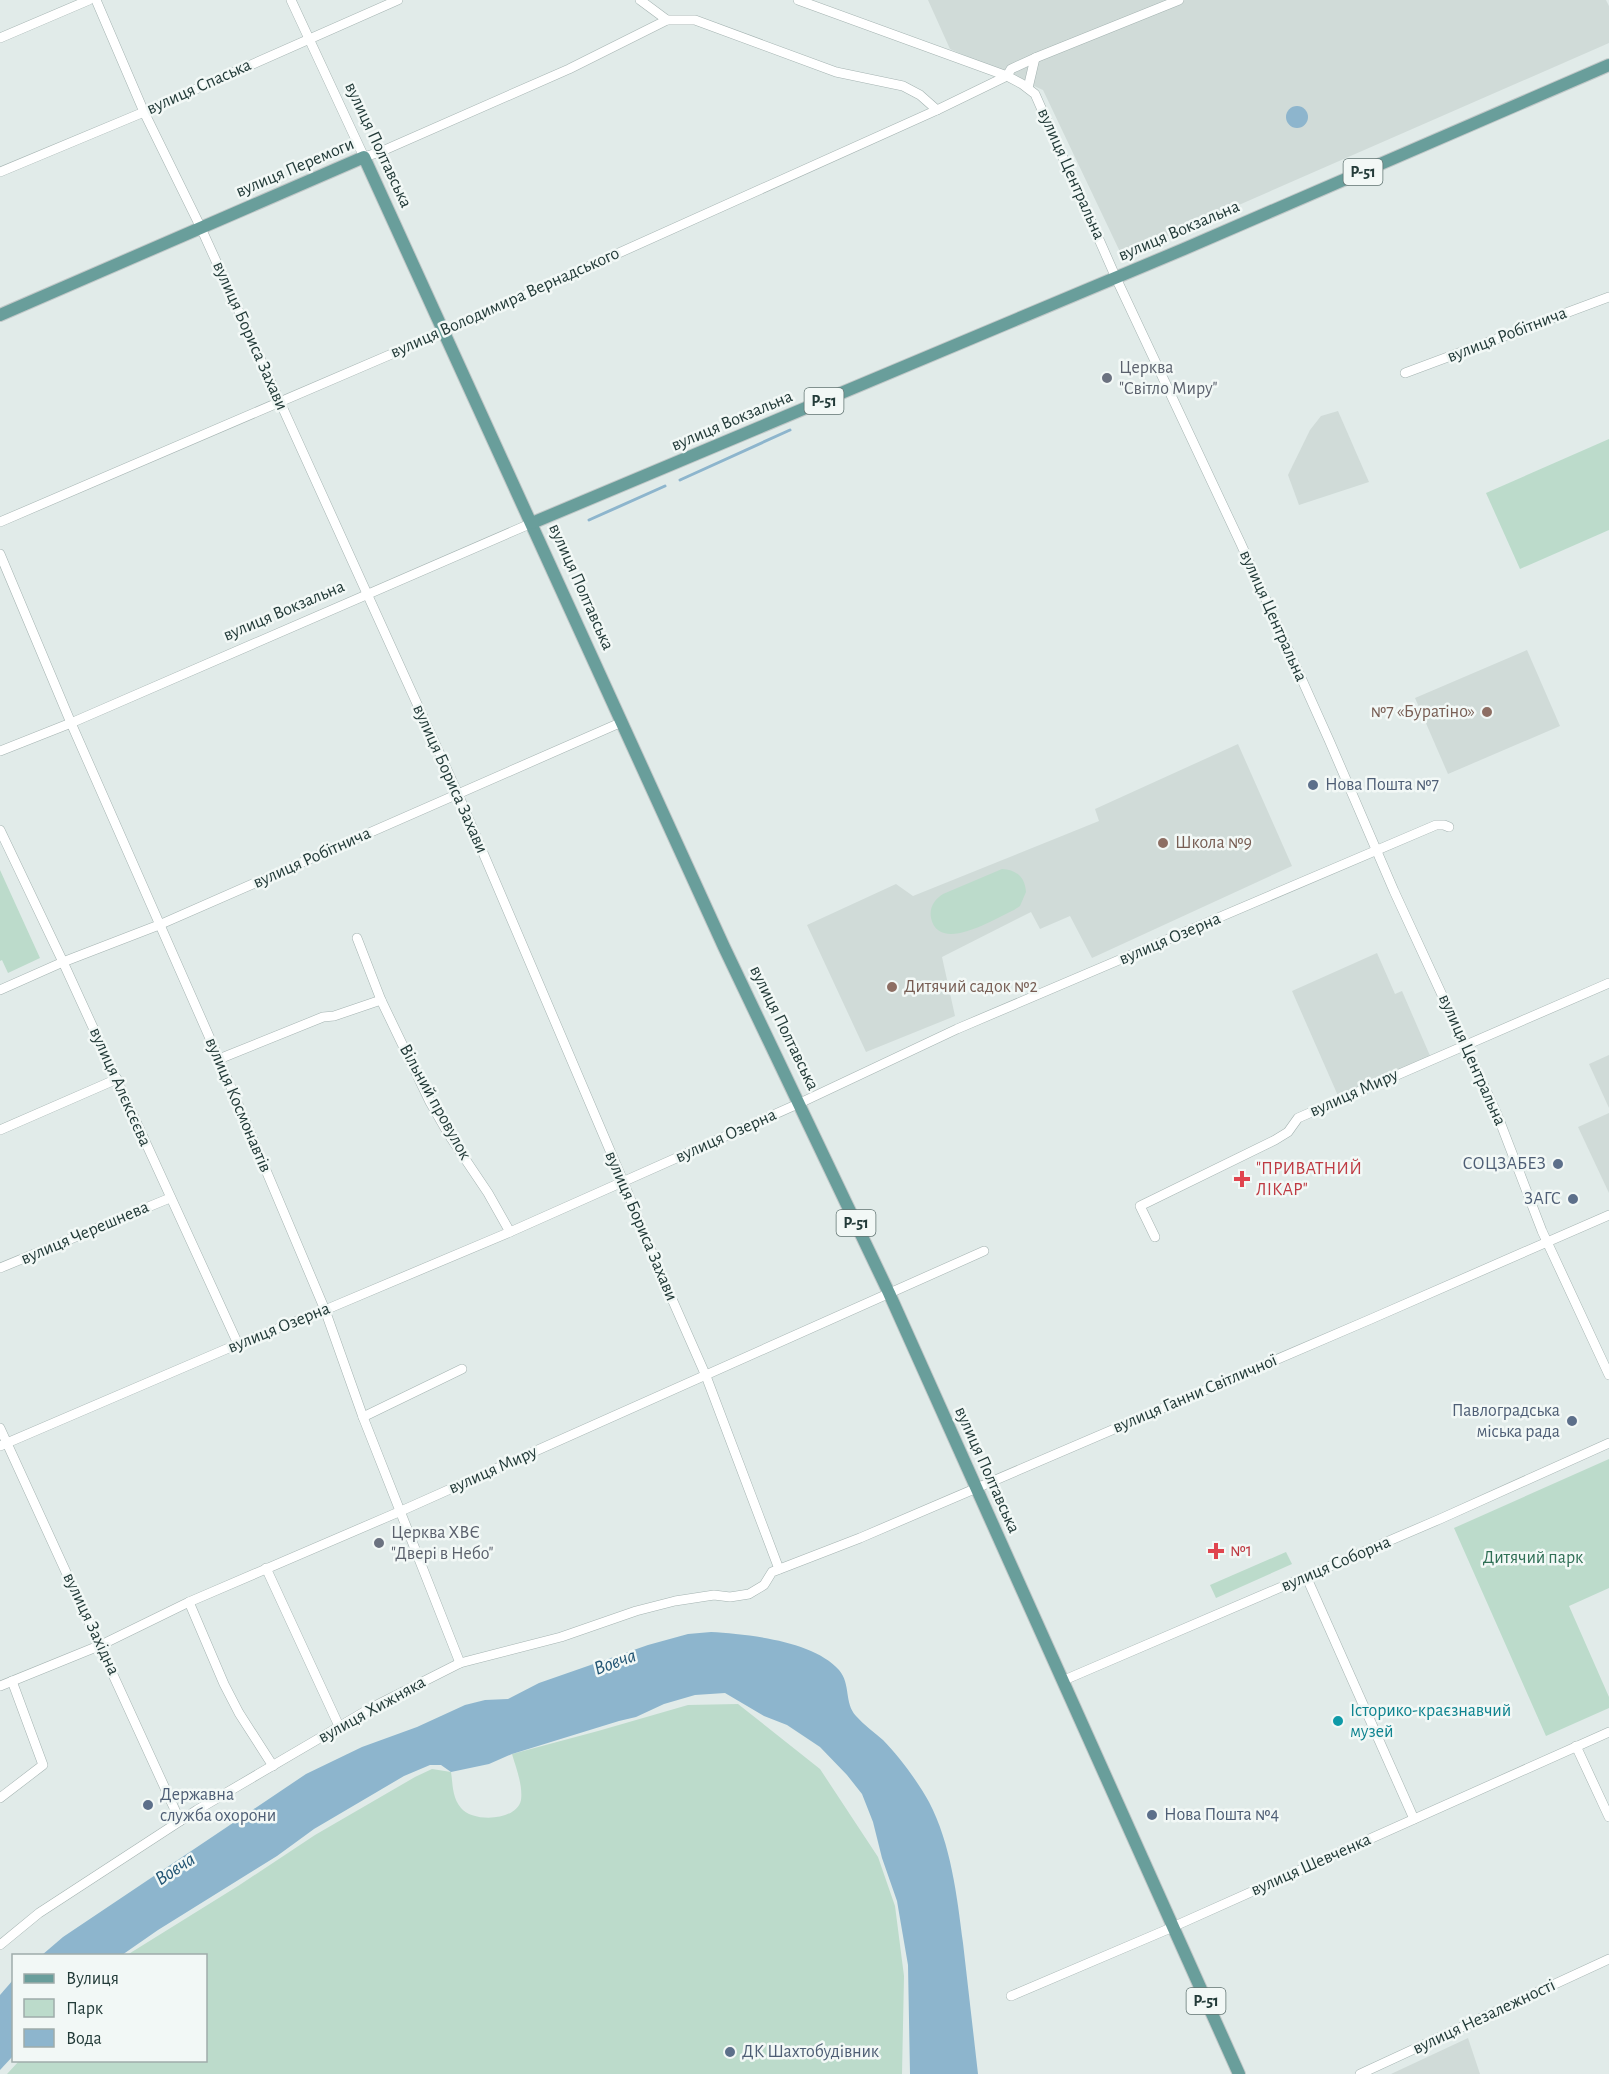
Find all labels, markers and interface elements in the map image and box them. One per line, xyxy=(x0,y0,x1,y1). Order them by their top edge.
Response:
street label: вулиця Спаська xyxy=(144,56,254,118)
street label: вулиця Полтавська xyxy=(341,79,415,211)
street label: вулиця Центральна xyxy=(1034,106,1108,242)
street label: вулиця Перемоги xyxy=(233,135,357,201)
road number: Р-51 xyxy=(1344,159,1382,185)
street label: вулиця Вокзальна xyxy=(1116,197,1242,265)
street label: вулиця Володимира Вернадського xyxy=(388,244,622,362)
street label: вулиця Бориса Захави xyxy=(209,259,291,413)
street label: вулиця Робітнича xyxy=(1444,303,1569,366)
place label: Церква "Світло Миру" xyxy=(1119,359,1218,398)
marker: Церква "Світло Миру" xyxy=(1100,371,1114,385)
street label: вулиця Вокзальна xyxy=(669,387,795,455)
road number: Р-51 xyxy=(804,388,844,414)
street label: вулиця Полтавська xyxy=(545,521,617,653)
street label: вулиця Центральна xyxy=(1236,548,1310,684)
street label: вулиця Вокзальна xyxy=(221,577,347,645)
street label: вулиця Бориса Захави xyxy=(409,702,491,856)
place label: №7 «Буратіно» xyxy=(1370,703,1475,721)
marker: №7 «Буратіно» xyxy=(1480,705,1494,719)
place label: Нова Пошта №7 xyxy=(1325,776,1439,794)
marker: Нова Пошта №7 xyxy=(1306,778,1320,792)
street label: вулиця Робітнича xyxy=(250,823,374,892)
place label: Школа №9 xyxy=(1175,834,1252,852)
marker: Школа №9 xyxy=(1156,836,1170,850)
street label: вулиця Озерна xyxy=(1117,910,1223,968)
street label: вулиця Полтавська xyxy=(746,963,822,1093)
place label: Дитячий садок №2 xyxy=(904,978,1038,996)
marker: Дитячий садок №2 xyxy=(885,980,899,994)
street label: вулиця Центральна xyxy=(1435,992,1509,1128)
street label: вулиця Алєксєєва xyxy=(86,1025,154,1149)
street label: вулиця Космонавтів xyxy=(201,1035,275,1175)
street label: Вільний провулок xyxy=(396,1041,475,1164)
street label: вулиця Миру xyxy=(1307,1065,1401,1121)
street label: вулиця Озерна xyxy=(673,1106,779,1166)
street label: вулиця Бориса Захави xyxy=(601,1148,681,1304)
place label: СОЦЗАБЕЗ xyxy=(1462,1155,1546,1173)
marker: СОЦЗАБЕЗ xyxy=(1551,1157,1565,1171)
place label: "ПРИВАТНИЙ ЛІКАР" xyxy=(1256,1158,1362,1199)
marker: "ПРИВАТНИЙ ЛІКАР" xyxy=(1233,1170,1251,1188)
place label: ЗАГС xyxy=(1524,1190,1561,1208)
marker: ЗАГС xyxy=(1566,1192,1580,1206)
street label: вулиця Черешнева xyxy=(18,1198,152,1268)
road number: Р-51 xyxy=(836,1210,876,1236)
street label: вулиця Озерна xyxy=(225,1299,333,1357)
street label: вулиця Ганни Світличної xyxy=(1110,1351,1280,1437)
place label: Павлоградська міська рада xyxy=(1452,1402,1560,1441)
street label: вулиця Полтавська xyxy=(951,1404,1023,1536)
marker: Павлоградська міська рада xyxy=(1565,1414,1579,1428)
street label: вулиця Миру xyxy=(446,1442,540,1498)
place label: Церква ХВЄ "Двері в Небо" xyxy=(391,1524,494,1563)
street label: вулиця Соборна xyxy=(1278,1532,1393,1595)
marker: Церква ХВЄ "Двері в Небо" xyxy=(372,1536,386,1550)
marker: №1 xyxy=(1207,1542,1225,1560)
place label: №1 xyxy=(1230,1542,1252,1560)
park label: Дитячий парк xyxy=(1483,1549,1584,1567)
street label: вулиця Західна xyxy=(59,1570,123,1678)
water label: Вовча xyxy=(591,1645,639,1679)
street label: вулиця Хижняка xyxy=(315,1673,429,1747)
place label: Історико-краєзнавчий музей xyxy=(1350,1702,1511,1741)
marker: Історико-краєзнавчий музей xyxy=(1331,1714,1345,1728)
place label: Державна служба охорони xyxy=(160,1786,276,1825)
marker: Державна служба охорони xyxy=(141,1798,155,1812)
place label: Нова Пошта №4 xyxy=(1164,1806,1280,1824)
marker: Нова Пошта №4 xyxy=(1145,1808,1159,1822)
street label: вулиця Шевченка xyxy=(1248,1830,1374,1900)
water label: Вовча xyxy=(151,1849,199,1889)
legend xyxy=(12,1954,207,2062)
text: Вулиця xyxy=(66,1970,119,1988)
street label: вулиця Незалежності xyxy=(1410,1976,1558,2058)
road number: Р-51 xyxy=(1186,1988,1226,2014)
text: Парк xyxy=(66,2000,104,2018)
text: Вода xyxy=(66,2030,102,2048)
place label: ДК Шахтобудівник xyxy=(742,2042,880,2061)
marker: ДК Шахтобудівник xyxy=(723,2045,737,2059)

